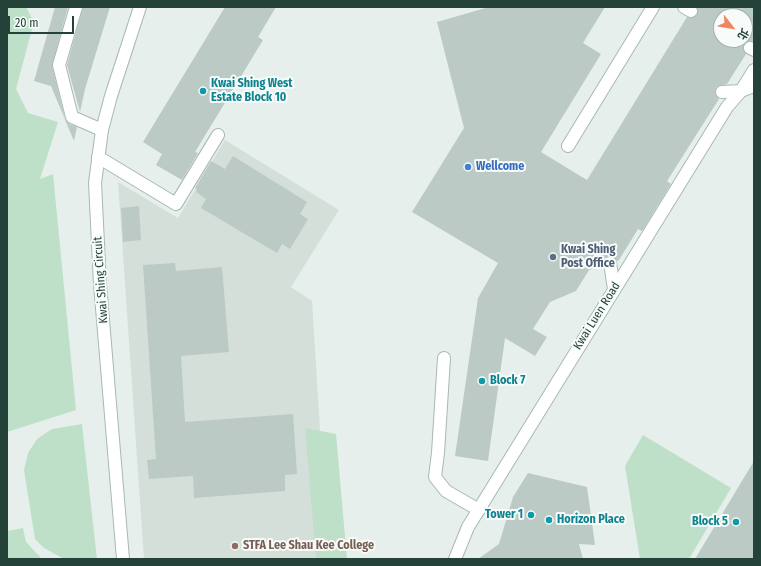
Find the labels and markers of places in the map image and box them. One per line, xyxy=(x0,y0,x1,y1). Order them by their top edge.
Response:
place label: Kwai Shing West Estate Block 10 xyxy=(211,77,293,105)
marker: Kwai Shing West Estate Block 10 xyxy=(198,86,208,96)
place label: Wellcome xyxy=(476,160,524,174)
marker: Wellcome xyxy=(463,162,473,172)
place label: Kwai Shing Post Office xyxy=(561,243,615,271)
marker: Kwai Shing Post Office xyxy=(548,252,558,262)
place label: Block 7 xyxy=(490,374,525,388)
marker: Block 7 xyxy=(477,376,487,386)
place label: Tower 1 xyxy=(485,508,523,522)
marker: Tower 1 xyxy=(526,510,536,520)
place label: Horizon Place xyxy=(557,513,625,527)
marker: Horizon Place xyxy=(544,515,554,525)
place label: Block 5 xyxy=(692,515,728,529)
marker: Block 5 xyxy=(731,517,741,527)
place label: STFA Lee Shau Kee College xyxy=(243,539,374,553)
marker: STFA Lee Shau Kee College xyxy=(230,541,240,551)

